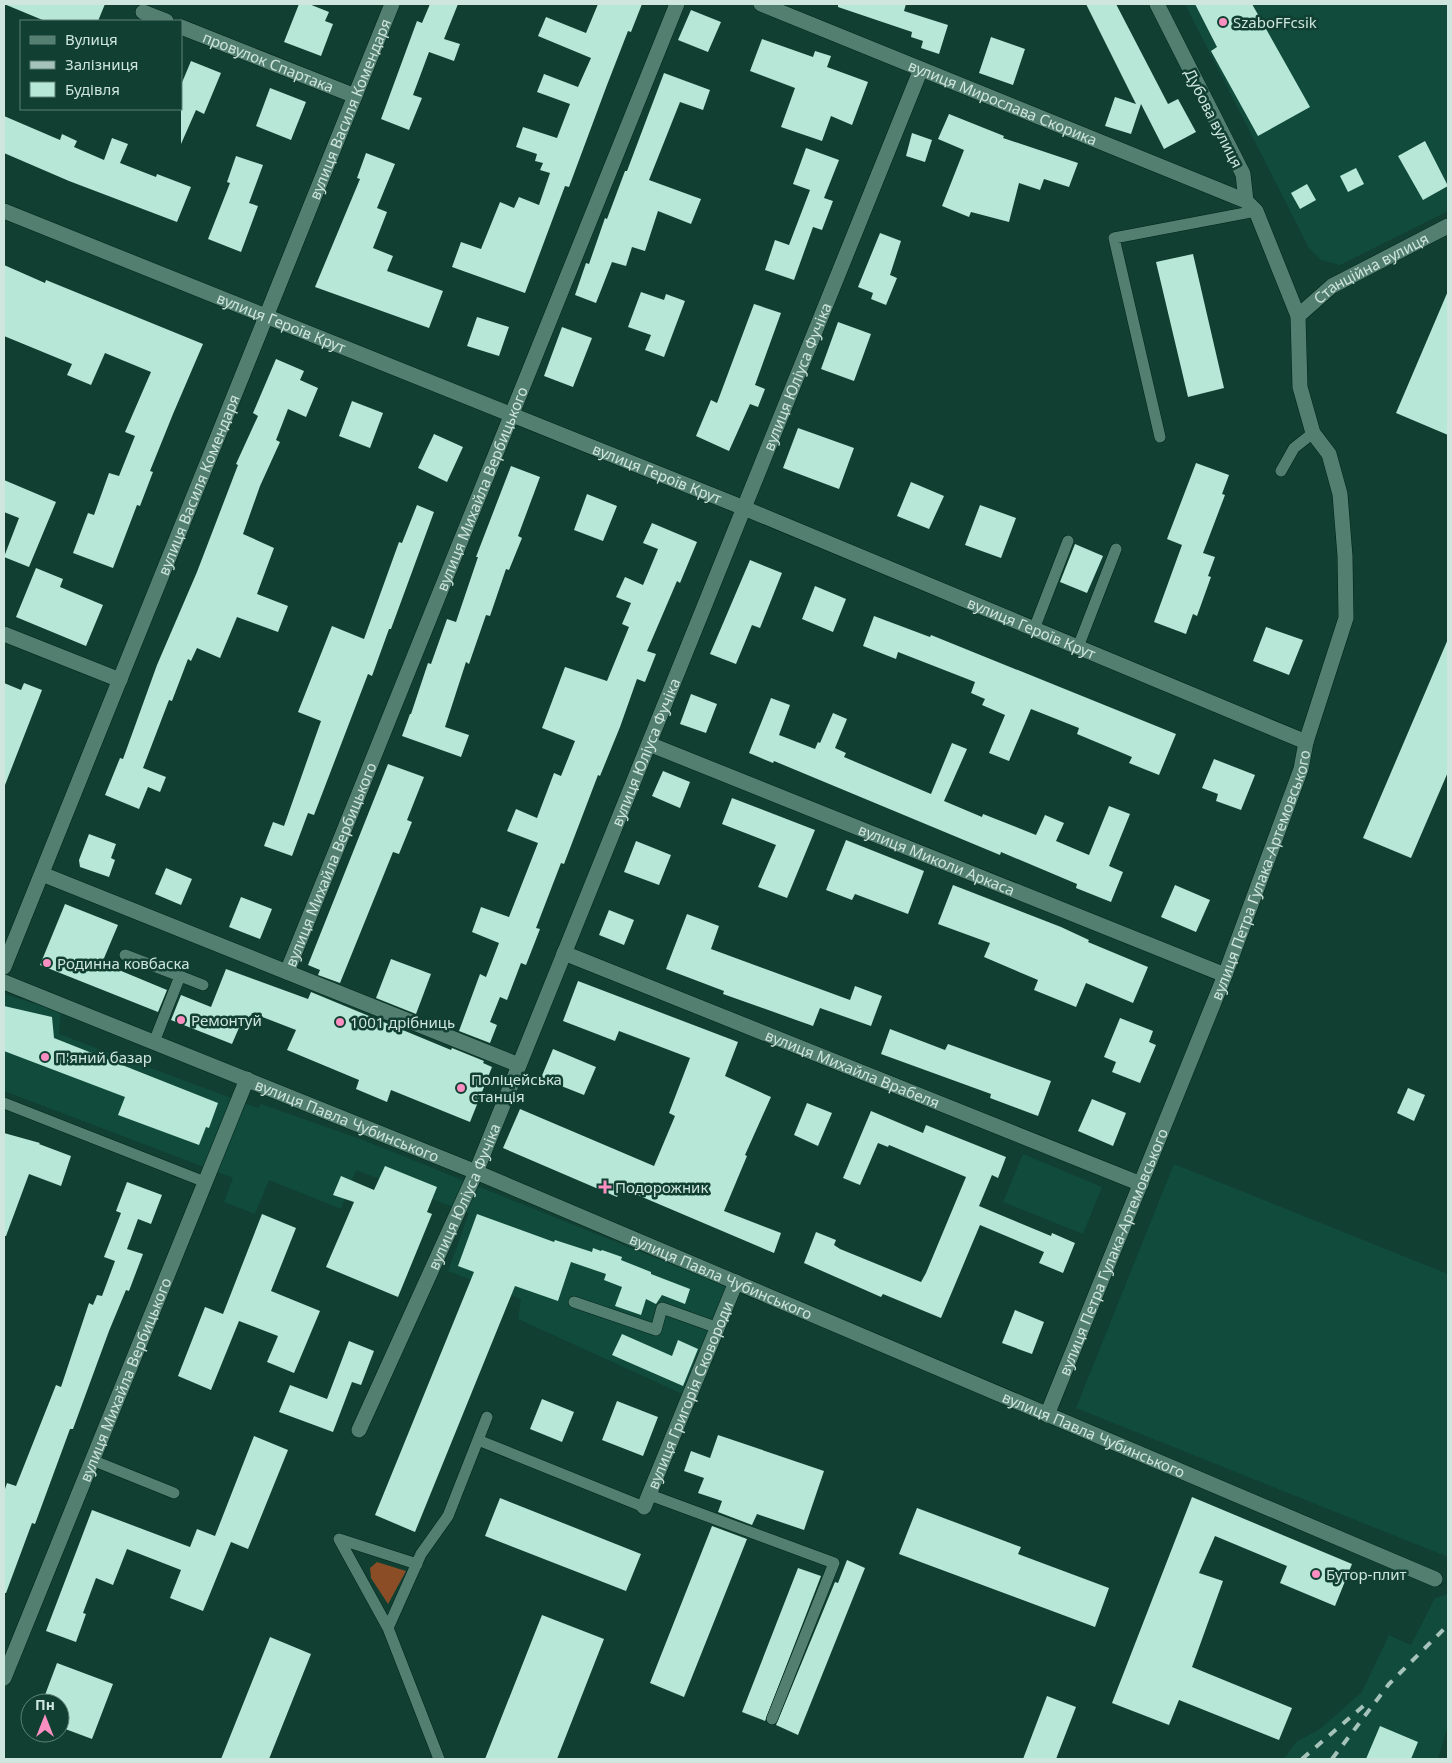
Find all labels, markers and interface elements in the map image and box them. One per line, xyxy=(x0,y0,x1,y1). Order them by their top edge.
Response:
place label: SzaboFFcsik xyxy=(1233,12,1317,32)
street label: вулиця Василя Комендаря xyxy=(304,16,395,202)
marker: SzaboFFcsik xyxy=(1217,16,1229,28)
legend xyxy=(20,20,182,110)
street label: провулок Спартака xyxy=(200,27,337,97)
text: Вулиця xyxy=(65,29,118,49)
text: Залізниця xyxy=(65,54,138,74)
street label: вулиця Мирослава Скорика xyxy=(905,55,1100,150)
street label: Дубова вулиця xyxy=(1180,65,1248,171)
text: Будівля xyxy=(65,79,120,99)
street label: Станційна вулиця xyxy=(1309,228,1432,308)
street label: вулиця Героїв Крут xyxy=(214,288,349,357)
street label: вулиця Юліуса Фучіка xyxy=(758,300,836,454)
street label: вулиця Михайла Вербицького xyxy=(432,383,532,594)
street label: вулиця Василя Комендаря xyxy=(153,391,244,578)
street label: вулиця Героїв Крут xyxy=(590,438,725,508)
street label: вулиця Героїв Крут xyxy=(964,592,1099,663)
street label: вулиця Юліуса Фучіка xyxy=(607,675,684,829)
street label: вулиця Петра Гулака-Артемовського xyxy=(1206,748,1314,1003)
street label: вулиця Михайла Вербицького xyxy=(280,759,381,970)
street label: вулиця Миколи Аркаса xyxy=(855,819,1018,900)
place label: Родинна ковбаска xyxy=(57,953,190,973)
marker: Родинна ковбаска xyxy=(41,957,53,969)
place label: Ремонтуй xyxy=(191,1010,262,1030)
place label: 1001 дрібниць xyxy=(350,1012,455,1032)
marker: Ремонтуй xyxy=(175,1014,187,1026)
marker: 1001 дрібниць xyxy=(334,1016,346,1028)
street label: вулиця Михайла Врабеля xyxy=(763,1025,943,1112)
place label: П'яний базар xyxy=(55,1047,152,1067)
marker: П'яний базар xyxy=(39,1051,51,1063)
place label: Поліцейська станція xyxy=(471,1069,562,1106)
street label: вулиця Павла Чубинського xyxy=(252,1074,442,1166)
marker: Поліцейська станція xyxy=(455,1082,467,1094)
street label: вулиця Юліуса Фучіка xyxy=(423,1120,505,1273)
street label: вулиця Петра Гулака-Артемовського xyxy=(1054,1125,1172,1378)
place label: Подорожник xyxy=(615,1177,708,1197)
marker: Подорожник xyxy=(599,1181,611,1193)
street label: вулиця Павла Чубинського xyxy=(627,1228,816,1324)
street label: вулиця Михайла Вербицького xyxy=(75,1274,175,1485)
street label: вулиця Григорія Сковороди xyxy=(642,1298,737,1492)
street label: вулиця Павла Чубинського xyxy=(999,1387,1188,1482)
place label: Бутор-плит xyxy=(1326,1564,1407,1584)
marker: Бутор-плит xyxy=(1310,1568,1322,1580)
north arrow xyxy=(20,1693,70,1743)
text: Пн xyxy=(35,1695,55,1714)

